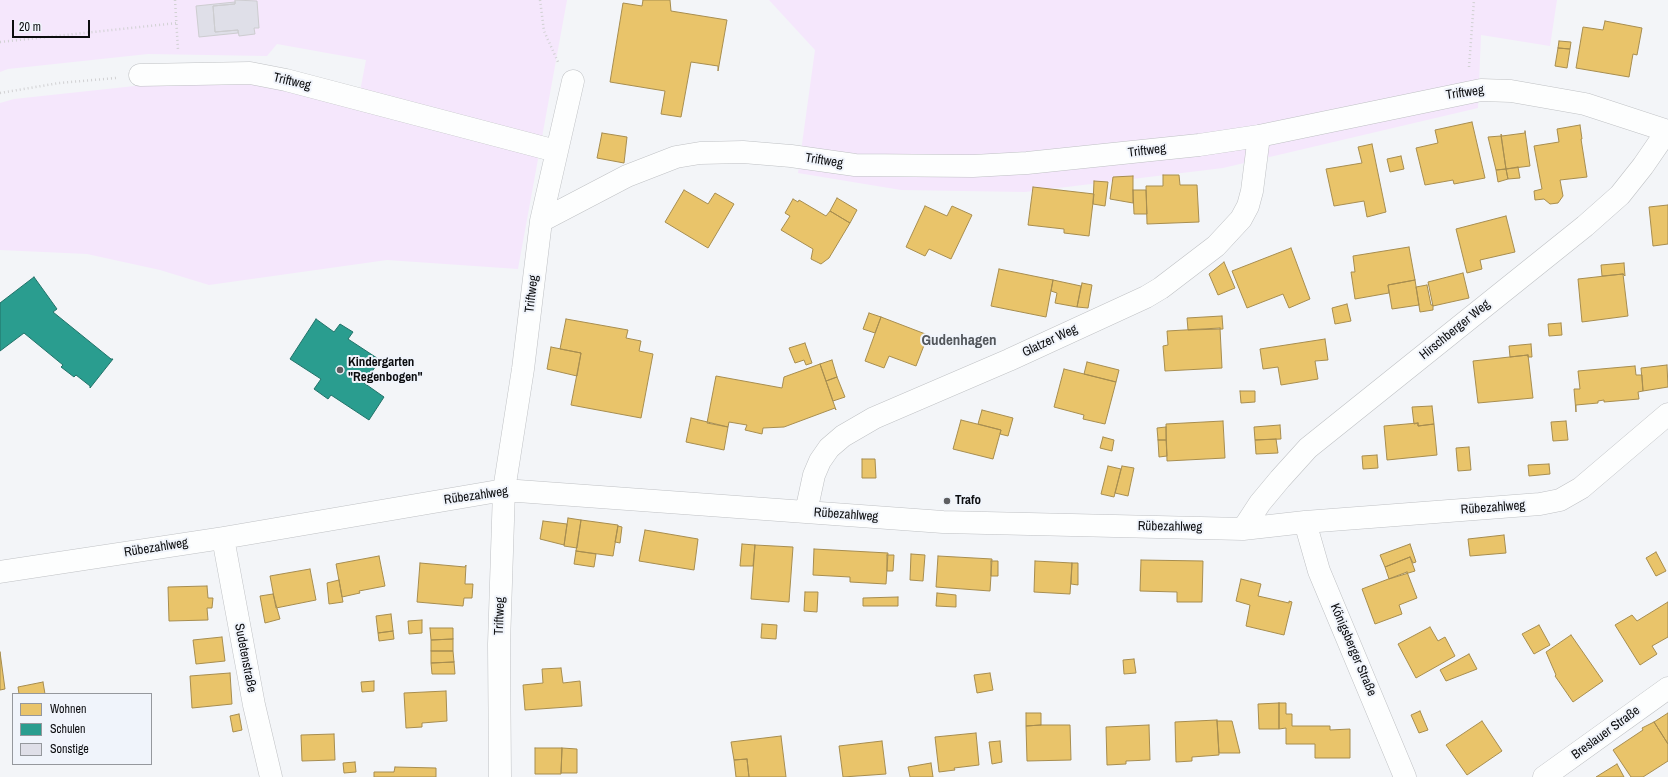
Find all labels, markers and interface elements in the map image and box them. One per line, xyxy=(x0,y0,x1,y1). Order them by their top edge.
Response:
scale bar xyxy=(14,12,92,38)
text: 20 m xyxy=(19,19,41,35)
street label: Triftweg xyxy=(272,70,312,94)
street label: Triftweg xyxy=(1445,83,1485,103)
street label: Triftweg xyxy=(1127,141,1167,161)
street label: Triftweg xyxy=(804,150,844,172)
street label: Triftweg xyxy=(522,274,542,314)
street label: Hirschberger Weg xyxy=(1417,297,1493,363)
street label: Glatzer Weg xyxy=(1020,321,1080,361)
district label: Gudenhagen xyxy=(921,332,997,350)
place label: Kindergarten "Regenbogen" xyxy=(348,355,423,386)
marker: Kindergarten "Regenbogen" xyxy=(335,365,345,375)
street label: Rübezahlweg xyxy=(443,484,509,508)
place label: Trafo xyxy=(955,493,981,509)
marker: Trafo xyxy=(942,496,952,506)
street label: Rübezahlweg xyxy=(1460,498,1526,518)
street label: Rübezahlweg xyxy=(813,505,879,525)
street label: Rübezahlweg xyxy=(1138,519,1202,535)
street label: Rübezahlweg xyxy=(123,535,189,561)
street label: Triftweg xyxy=(492,597,508,635)
street label: Königsberger Straße xyxy=(1326,601,1380,699)
street label: Sudetenstraße xyxy=(231,622,259,694)
legend xyxy=(12,693,152,765)
text: Wohnen xyxy=(50,701,86,717)
street label: Breslauer Straße xyxy=(1569,703,1643,763)
text: Schulen xyxy=(50,721,86,737)
text: Sonstige xyxy=(50,741,89,757)

